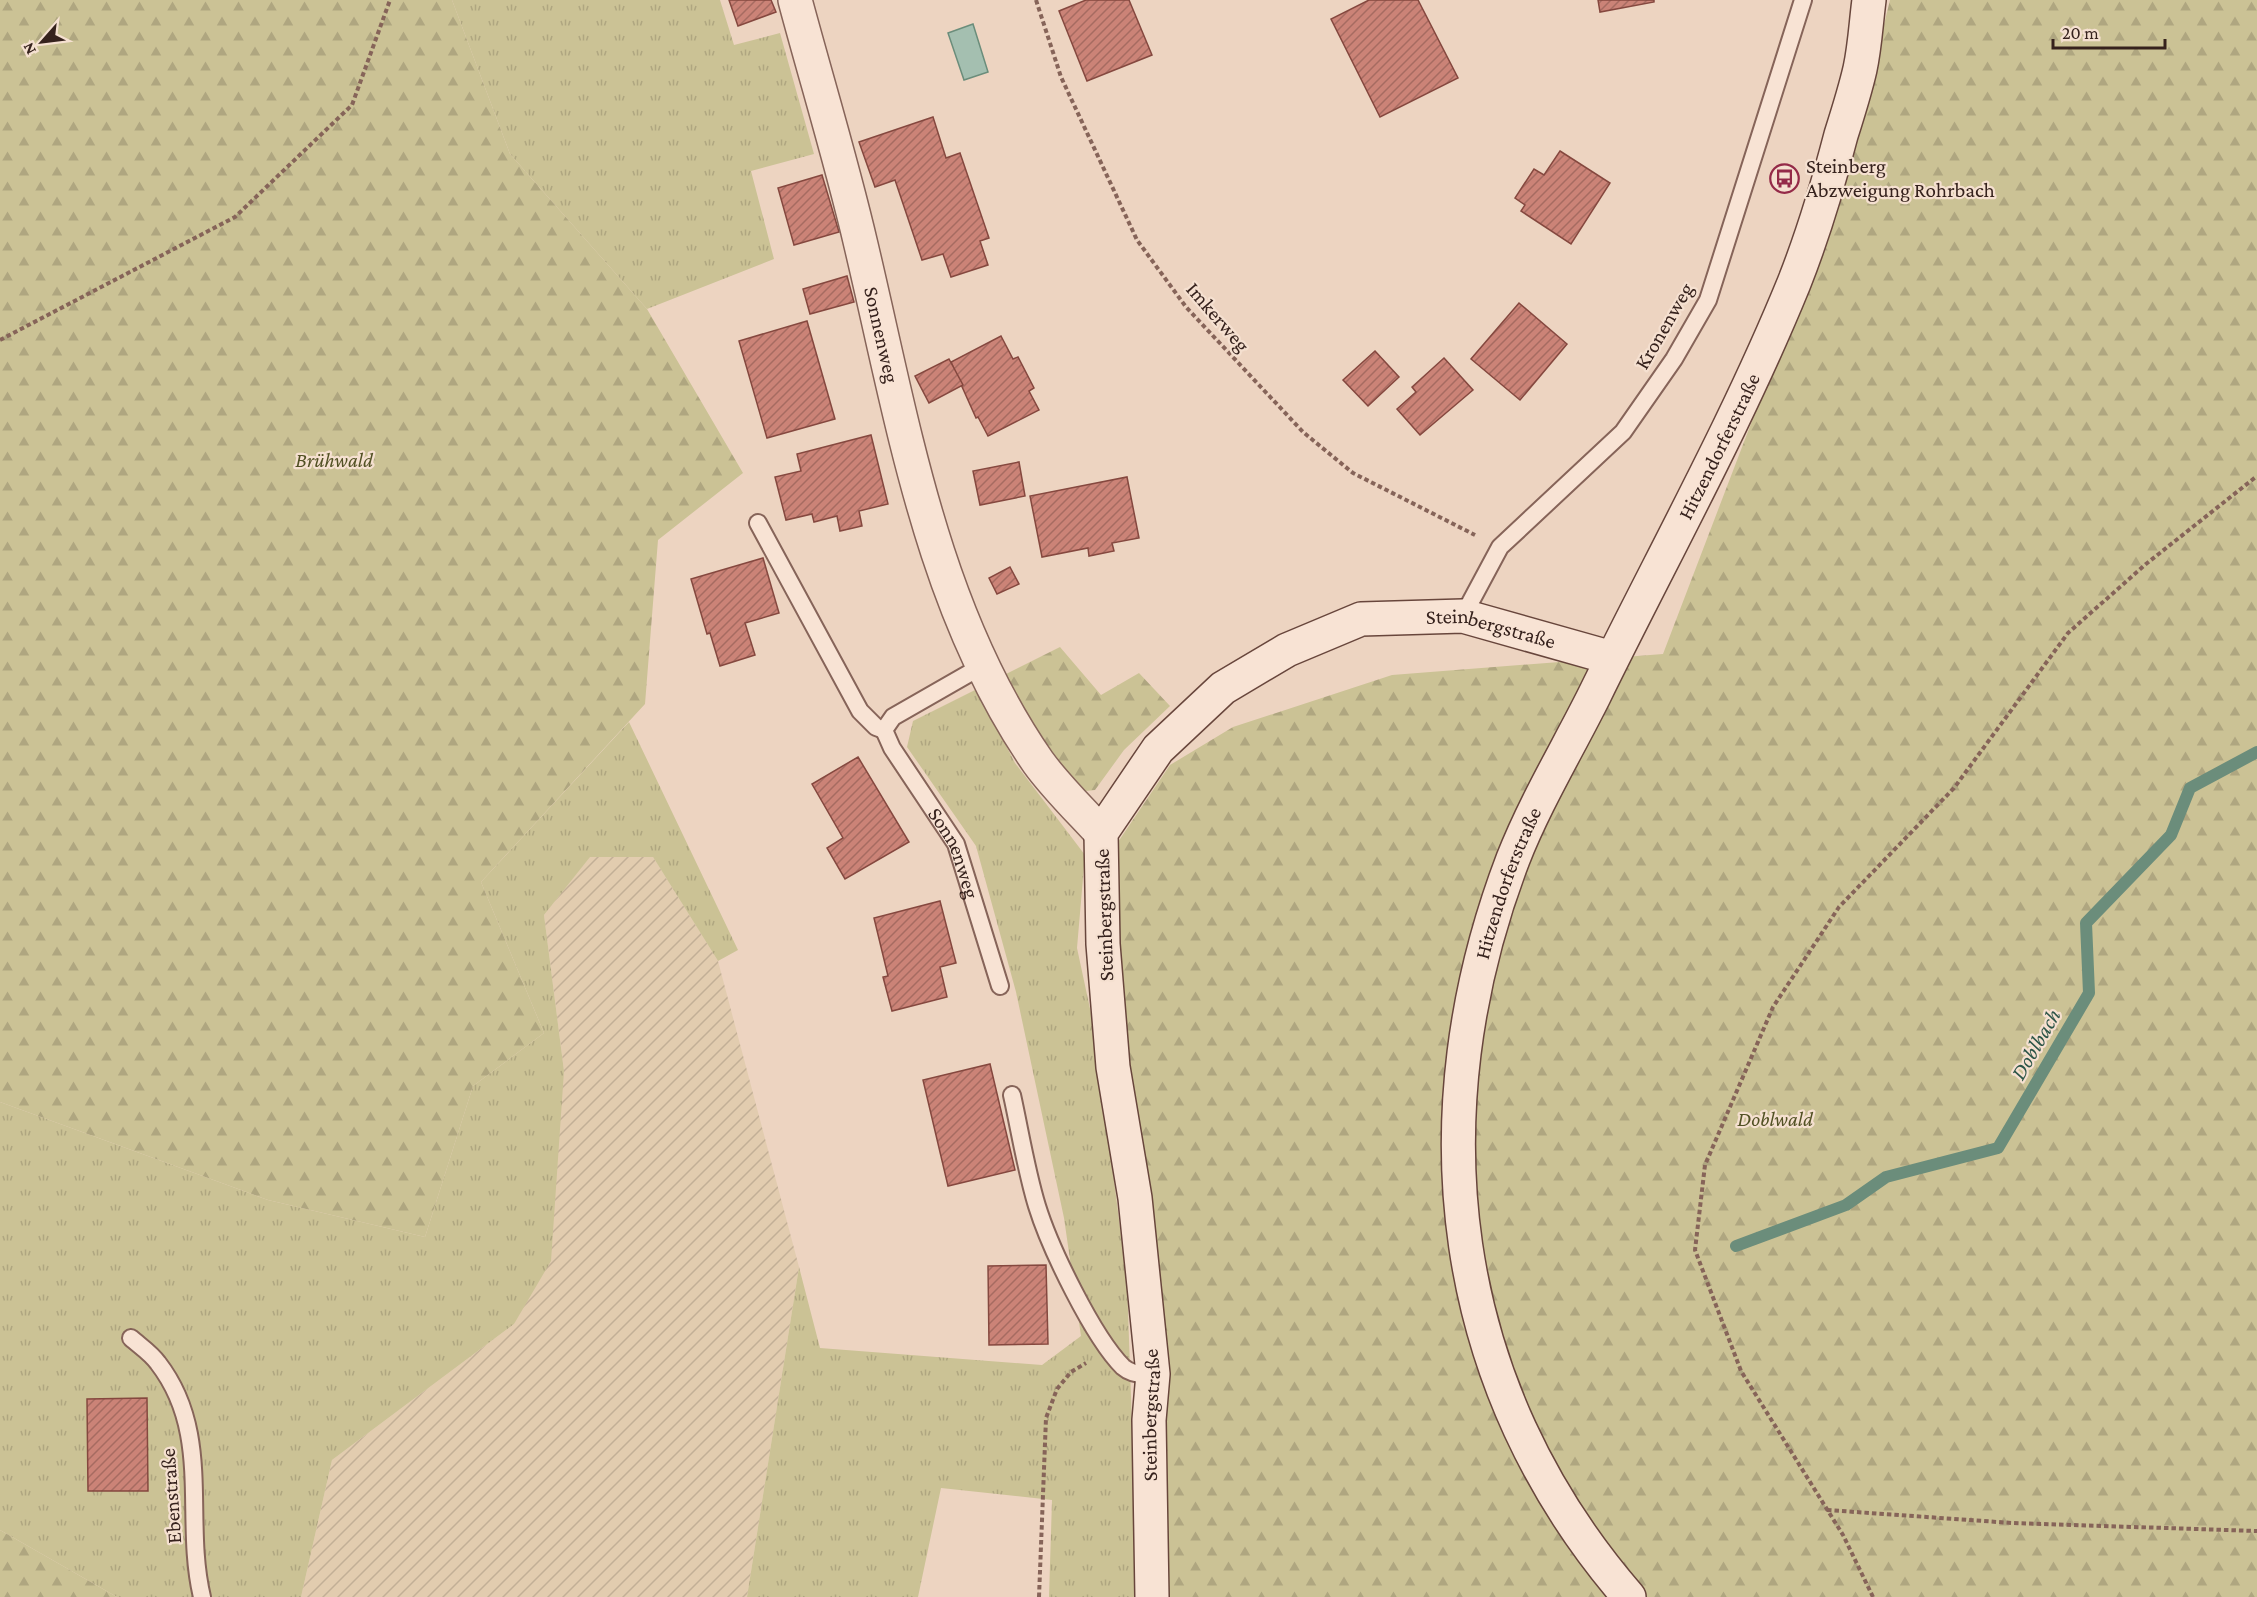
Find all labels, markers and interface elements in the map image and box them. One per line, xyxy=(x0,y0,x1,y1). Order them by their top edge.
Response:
north arrow xyxy=(12,12,72,72)
scale bar xyxy=(2053,12,2166,50)
text: 20 m xyxy=(2062,23,2099,43)
text: N xyxy=(19,40,39,58)
place label: Steinberg Abzweigung Rohrbach xyxy=(1806,154,1995,202)
bus stop icon: Steinberg Abzweigung Rohrbach xyxy=(1769,162,1801,194)
street label: Imkerweg xyxy=(1181,277,1255,357)
street label: Kronenweg xyxy=(1630,278,1698,374)
street label: Sonnenweg xyxy=(859,284,904,385)
street label: Hitzendorferstraße xyxy=(1673,369,1765,524)
park label: Brühwald xyxy=(295,448,374,472)
street label: Steinbergstraße xyxy=(1426,604,1558,654)
street label: Sonnenweg xyxy=(923,803,984,902)
street label: Hitzendorferstraße xyxy=(1470,803,1546,962)
street label: Steinbergstraße xyxy=(1090,848,1118,982)
water label: Doblbach xyxy=(2005,1004,2066,1084)
park label: Doblwald xyxy=(1737,1107,1814,1131)
street label: Steinbergstraße xyxy=(1137,1348,1165,1482)
street label: Ebenstraße xyxy=(156,1448,186,1544)

